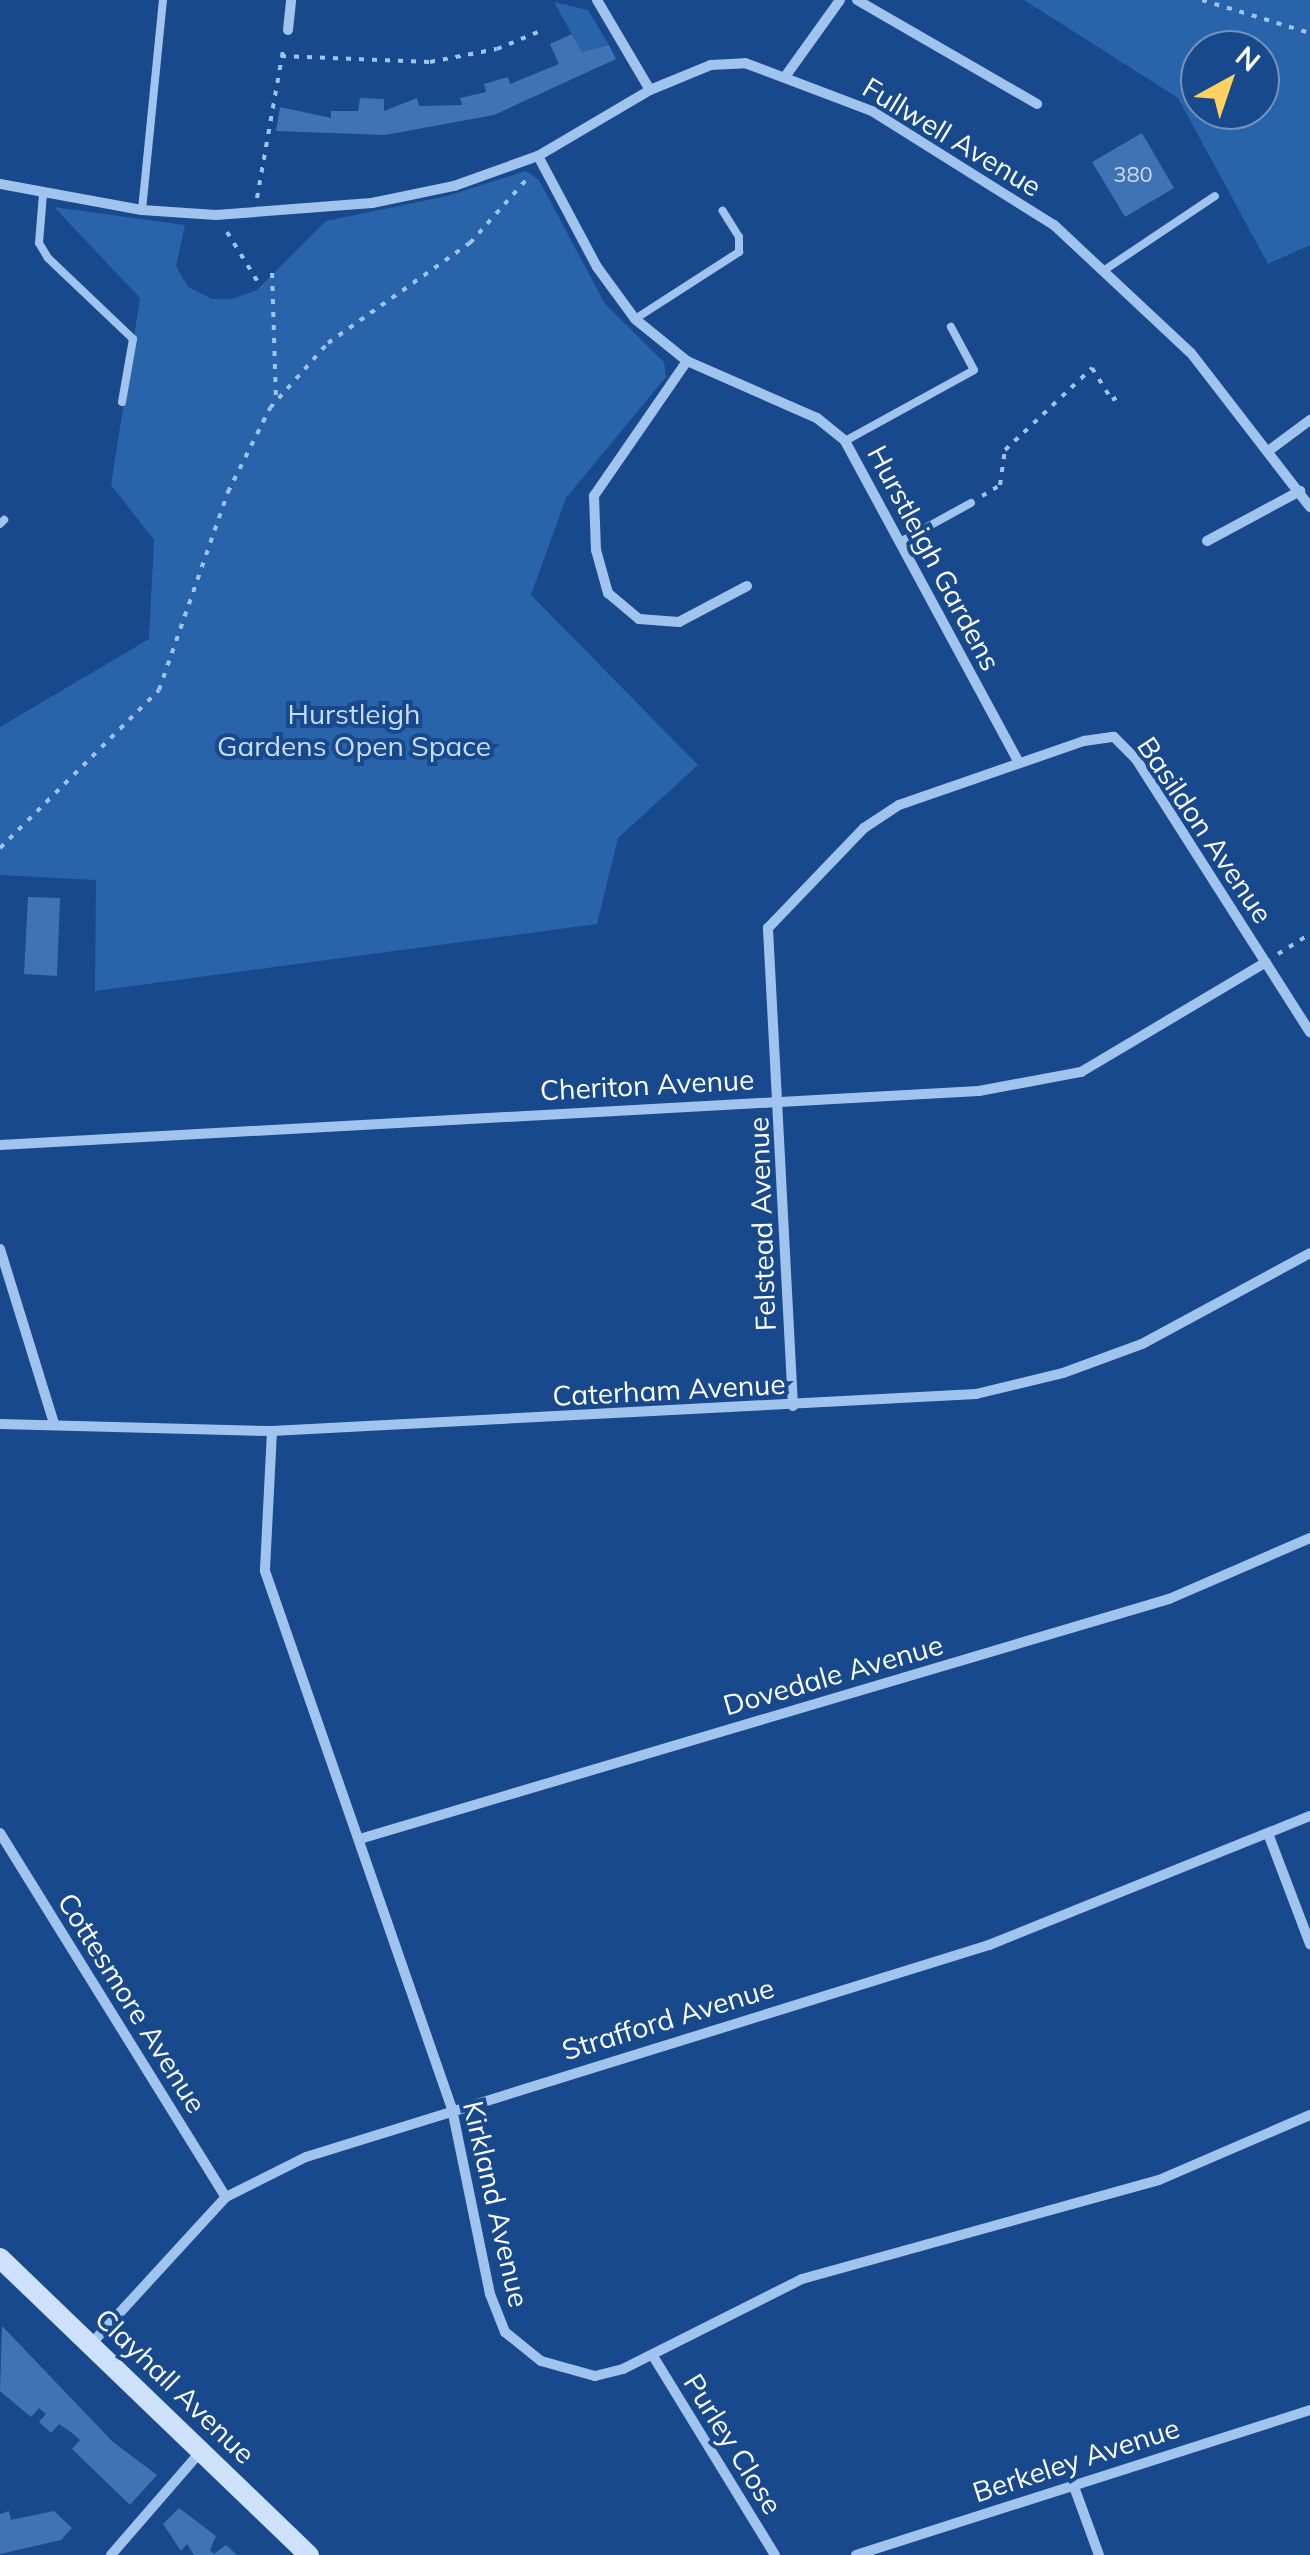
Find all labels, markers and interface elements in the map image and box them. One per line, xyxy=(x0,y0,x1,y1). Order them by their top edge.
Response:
north arrow xyxy=(1180,30,1280,130)
text: N xyxy=(1229,38,1268,78)
street label: Fullwell Avenue xyxy=(857,70,1047,204)
house number: 380 xyxy=(1113,162,1153,188)
street label: Hurstleigh Gardens xyxy=(861,440,1007,676)
park label: Hurstleigh Gardens Open Space xyxy=(217,697,491,763)
street label: Basildon Avenue xyxy=(1130,731,1280,929)
street label: Cheriton Avenue xyxy=(539,1063,755,1107)
street label: Felstead Avenue xyxy=(741,1116,783,1332)
street label: Caterham Avenue xyxy=(552,1367,786,1413)
street label: Dovedale Avenue xyxy=(719,1628,947,1722)
street label: Cottesmore Avenue xyxy=(51,1887,213,2119)
street label: Strafford Avenue xyxy=(558,1971,778,2067)
street label: Kirkland Avenue xyxy=(456,2098,536,2310)
street label: Clayhall Avenue xyxy=(88,2301,262,2471)
street label: Purley Close xyxy=(677,2368,789,2520)
street label: Berkeley Avenue xyxy=(968,2411,1184,2509)

